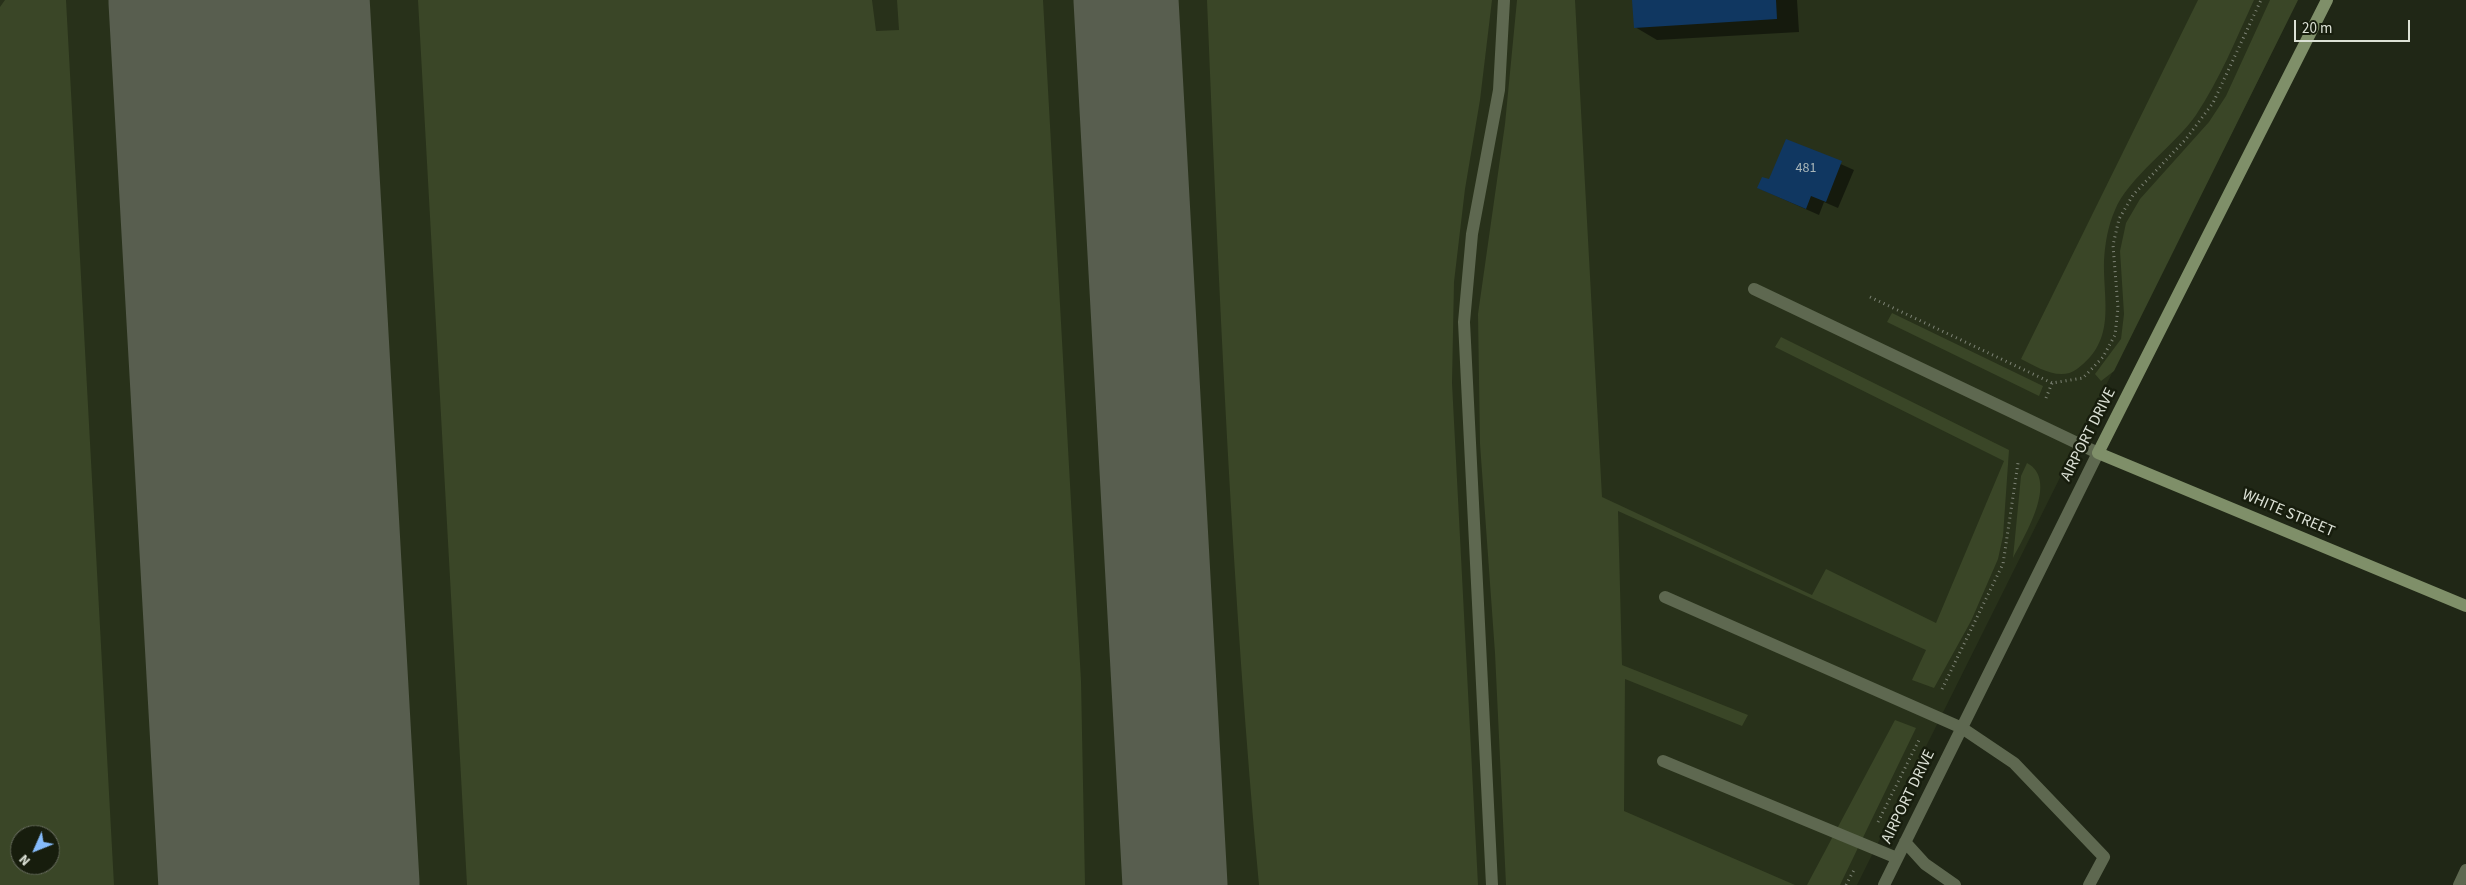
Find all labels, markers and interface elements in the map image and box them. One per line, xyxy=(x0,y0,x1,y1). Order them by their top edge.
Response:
scale bar xyxy=(2296,10,2412,42)
text: 20 m xyxy=(2302,18,2332,39)
house number: 481 xyxy=(1796,161,1816,177)
street label: AIRPORT DRIVE xyxy=(2057,385,2121,485)
street label: WHITE STREET xyxy=(2239,486,2337,542)
street label: AIRPORT DRIVE xyxy=(1878,747,1940,847)
north arrow xyxy=(10,825,60,875)
text: N xyxy=(15,849,35,870)

